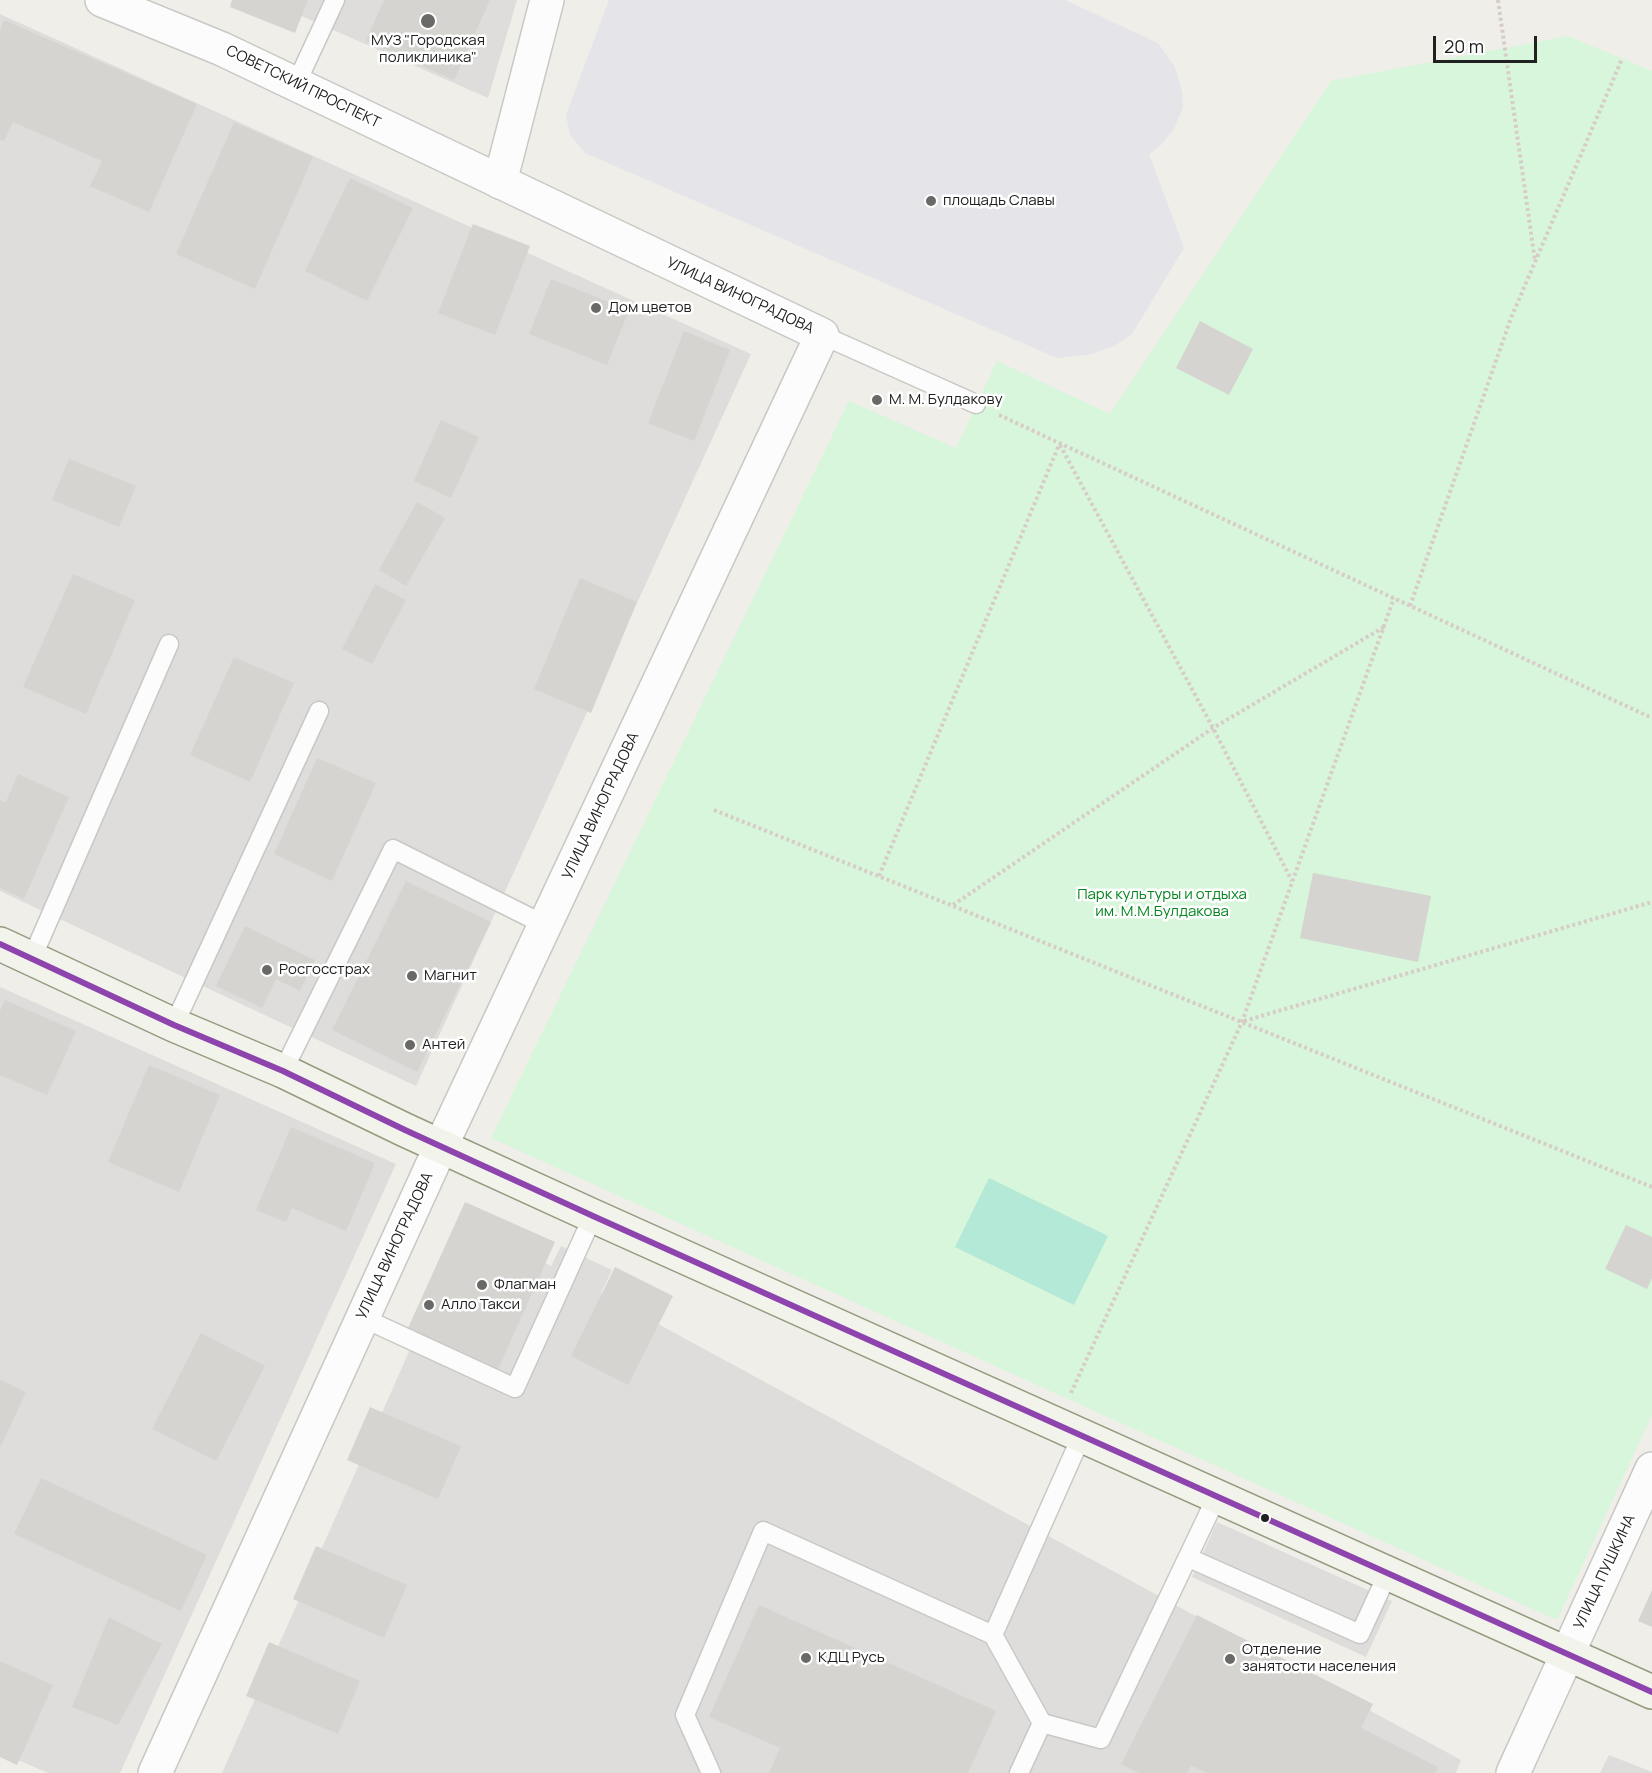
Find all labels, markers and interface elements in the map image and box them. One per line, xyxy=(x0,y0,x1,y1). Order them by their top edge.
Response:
marker: МУЗ "Городская поликлиника" xyxy=(419,12,437,30)
scale bar xyxy=(1436,24,1540,62)
place label: МУЗ "Городская поликлиника" xyxy=(371,32,485,67)
text: 20 m xyxy=(1444,34,1484,58)
street label: СОВЕТСКИЙ ПРОСПЕКТ xyxy=(223,42,383,132)
place label: площадь Славы xyxy=(943,192,1055,210)
marker: площадь Славы xyxy=(924,194,938,208)
street label: УЛИЦА ВИНОГРАДОВА xyxy=(664,254,816,338)
place label: Дом цветов xyxy=(608,299,692,317)
marker: Дом цветов xyxy=(589,301,603,315)
place label: М. М. Булдакову xyxy=(889,391,1003,409)
marker: М. М. Булдакову xyxy=(870,393,884,407)
street label: УЛИЦА ВИНОГРАДОВА xyxy=(559,730,643,882)
park label: Парк культуры и отдыха им. М.М.Булдакова xyxy=(1077,886,1247,921)
place label: Росгосстрах xyxy=(279,961,370,979)
marker: Росгосстрах xyxy=(260,963,274,977)
place label: Магнит xyxy=(424,967,477,985)
marker: Магнит xyxy=(405,969,419,983)
place label: Антей xyxy=(422,1036,465,1054)
marker: Антей xyxy=(403,1038,417,1052)
street label: УЛИЦА ВИНОГРАДОВА xyxy=(353,1170,437,1322)
place label: Флагман xyxy=(494,1276,556,1294)
marker: Флагман xyxy=(475,1278,489,1292)
place label: Алло Такси xyxy=(441,1296,520,1314)
marker: Алло Такси xyxy=(422,1298,436,1312)
unlabelled marker xyxy=(1259,1512,1271,1524)
street label: УЛИЦА ПУШКИНА xyxy=(1571,1512,1639,1632)
place label: Отделение занятости населения xyxy=(1242,1641,1396,1676)
place label: КДЦ Русь xyxy=(818,1649,885,1667)
marker: КДЦ Русь xyxy=(799,1651,813,1665)
marker: Отделение занятости населения xyxy=(1223,1652,1237,1666)

